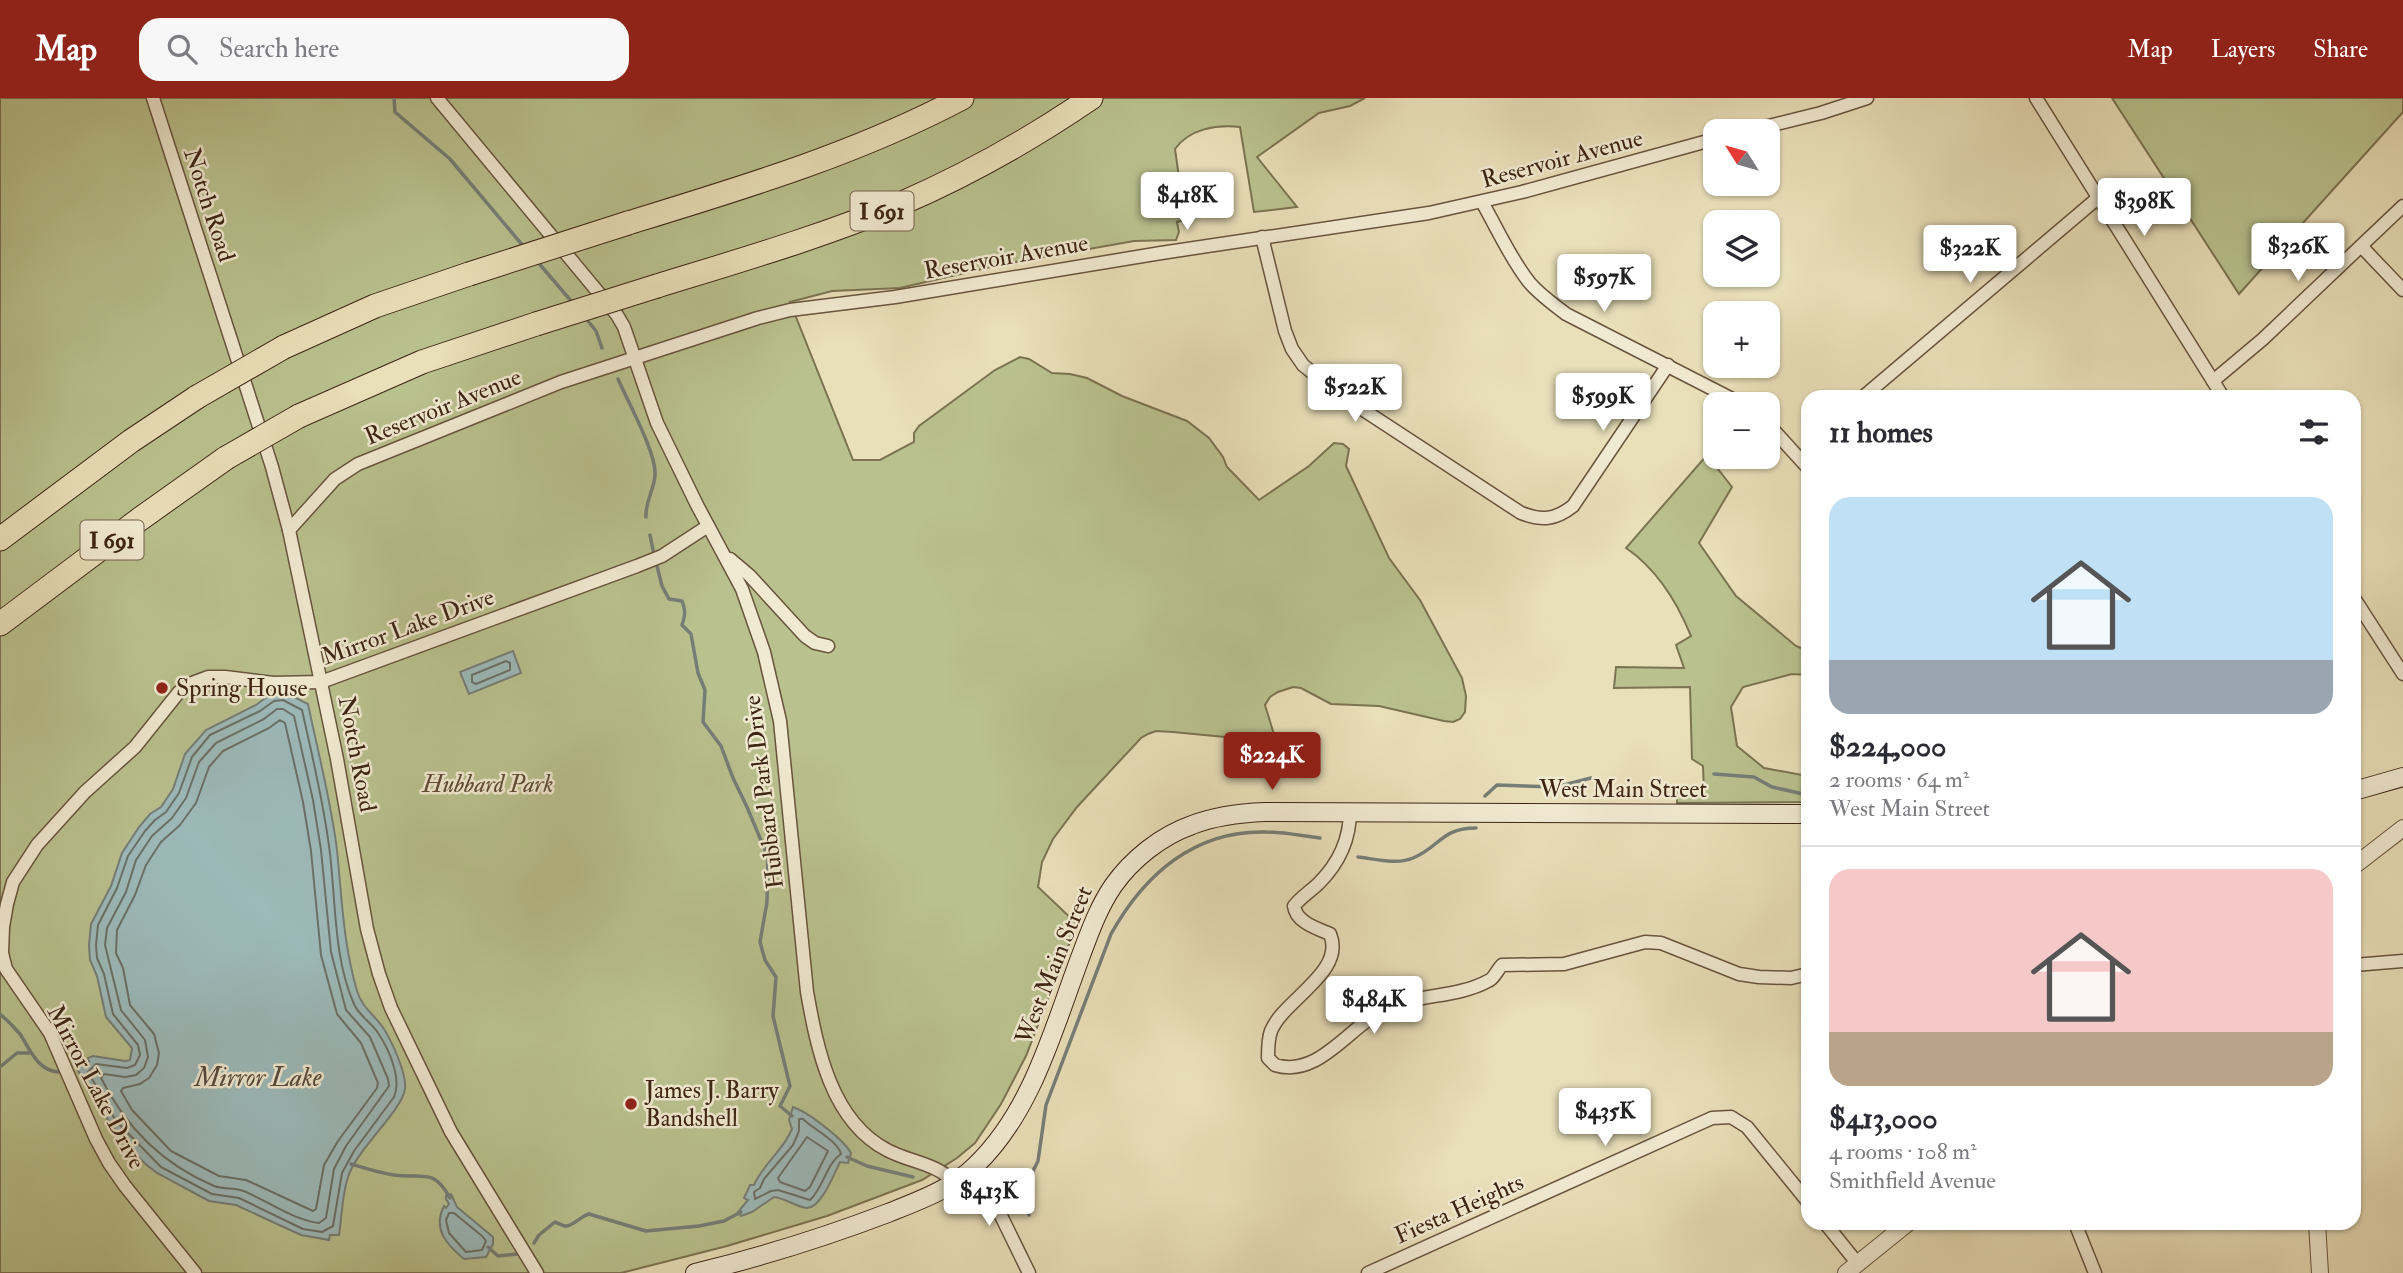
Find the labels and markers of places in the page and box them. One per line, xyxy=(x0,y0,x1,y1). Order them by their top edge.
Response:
pin: $418K xyxy=(1138,172,1236,232)
pin: $398K xyxy=(2095,178,2193,238)
pin: $326K xyxy=(2249,223,2347,283)
pin: $322K xyxy=(1921,226,2019,285)
pin: $597K xyxy=(1555,254,1653,314)
pin: $522K xyxy=(1306,364,1404,424)
pin: $599K xyxy=(1554,374,1652,433)
place label: Spring House xyxy=(176,673,308,704)
marker: Spring House xyxy=(154,680,170,696)
pin: $224K xyxy=(1223,732,1321,792)
pin: $484K xyxy=(1325,976,1423,1036)
place label: James J. Barry Bandshell xyxy=(644,1075,779,1134)
pin: $435K xyxy=(1556,1088,1654,1148)
marker: James J. Barry Bandshell xyxy=(623,1096,639,1112)
pin: $413K xyxy=(940,1168,1038,1228)

